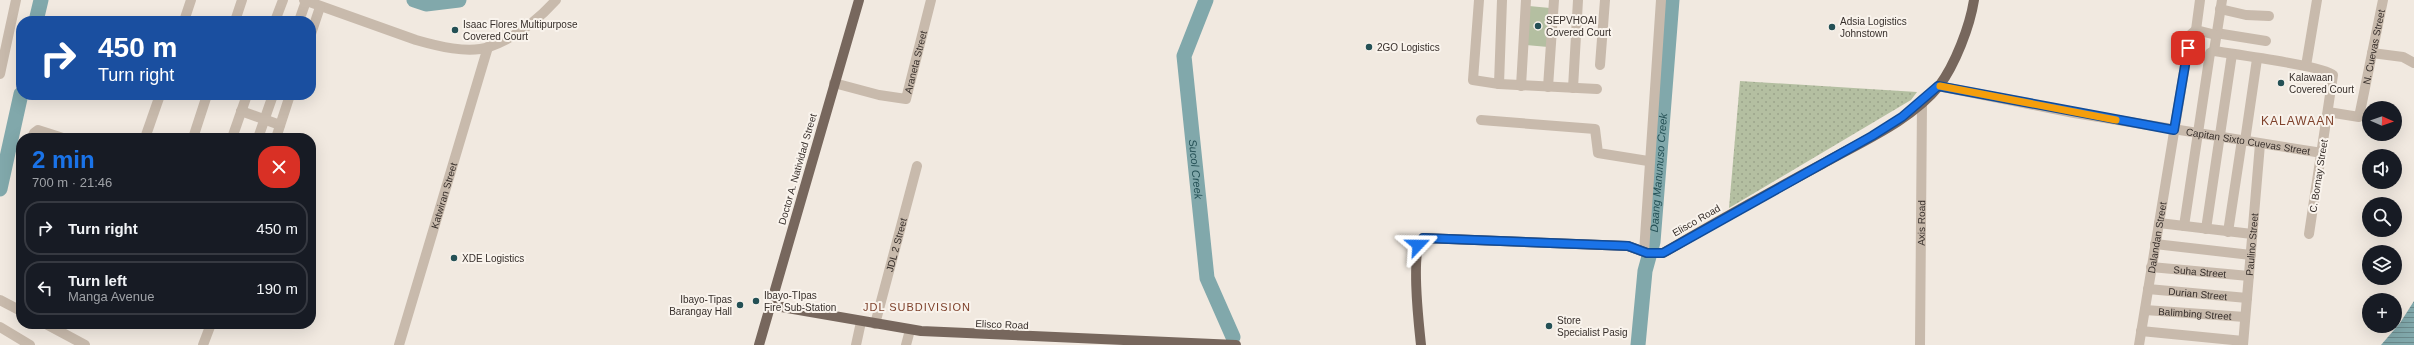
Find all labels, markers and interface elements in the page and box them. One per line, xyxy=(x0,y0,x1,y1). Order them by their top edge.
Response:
street label: N. Cuevas Street xyxy=(2361,8,2387,85)
place label: SEPVHOAI Covered Court xyxy=(1546,15,1611,38)
place label: Adsia Logistics Johnstown xyxy=(1840,16,1907,39)
place label: Isaac Flores Multipurpose Covered Court xyxy=(463,19,578,42)
marker: SEPVHOAI Covered Court xyxy=(1533,21,1543,31)
marker: Adsia Logistics Johnstown xyxy=(1827,22,1837,32)
marker: Isaac Flores Multipurpose Covered Court xyxy=(450,25,460,35)
street label: Araneta Street xyxy=(903,29,929,95)
pin xyxy=(2171,31,2205,65)
icon: right xyxy=(32,32,84,84)
text: 450 m xyxy=(98,32,177,63)
icon: arrive xyxy=(2177,37,2199,59)
marker: 2GO Logistics xyxy=(1364,42,1374,52)
place label: 2GO Logistics xyxy=(1377,42,1440,53)
text: Turn right xyxy=(98,65,174,85)
place label: Kalawaan Covered Court xyxy=(2289,72,2354,95)
marker: Kalawaan Covered Court xyxy=(2276,78,2286,88)
north arrow xyxy=(2362,101,2402,141)
map controls xyxy=(2362,101,2402,333)
street label: Doctor A. Natividad Street xyxy=(776,112,819,226)
water label: Daang Manunuso Creek xyxy=(1648,112,1669,233)
district label: KALAWAAN xyxy=(2261,114,2335,128)
street label: Capitan Sixto Cuevas Street xyxy=(2185,126,2311,157)
street label: C. Bornay Street xyxy=(2307,138,2330,213)
water label: Sucol Creek xyxy=(1187,139,1205,200)
text: 2 min xyxy=(32,146,95,173)
button: close xyxy=(258,146,300,188)
button: sound xyxy=(2362,149,2402,189)
street label: Katwiran Street xyxy=(429,161,459,230)
text: 700 m · 21:46 xyxy=(32,175,112,190)
button: search xyxy=(2362,197,2402,237)
street label: Axis Road xyxy=(1916,200,1927,246)
street label: Dalandan Street xyxy=(2146,201,2169,274)
street label: Elisco Road xyxy=(1670,202,1722,239)
street label: Paulino Street xyxy=(2244,212,2260,276)
icon: right xyxy=(34,217,56,239)
street label: JDL 2 Street xyxy=(884,217,909,273)
text: Turn right xyxy=(68,220,138,237)
text: 450 m xyxy=(256,220,298,237)
position arrow xyxy=(1397,224,1439,266)
button: layers xyxy=(2362,245,2402,285)
marker: XDE Logistics xyxy=(449,253,459,263)
place label: XDE Logistics xyxy=(462,253,524,264)
street label: Suha Street xyxy=(2173,264,2227,280)
text: Turn left xyxy=(68,272,127,289)
icon: left xyxy=(34,277,56,299)
text: 190 m xyxy=(256,280,298,297)
street label: Durian Street xyxy=(2168,286,2228,302)
text: Manga Avenue xyxy=(68,289,155,304)
place label: Ibayo-TIpas Fire Sub-Station xyxy=(764,290,836,313)
button: + xyxy=(2362,293,2402,333)
place label: Ibayo-Tipas Barangay Hall xyxy=(669,294,732,317)
marker: Ibayo-TIpas Fire Sub-Station xyxy=(751,296,761,306)
marker: Ibayo-Tipas Barangay Hall xyxy=(735,300,745,310)
district label: JDL SUBDIVISION xyxy=(863,301,971,313)
street label: Balimbing Street xyxy=(2158,306,2232,322)
place label: Store Specialist Pasig xyxy=(1557,315,1628,338)
street label: Elisco Road xyxy=(975,318,1029,331)
marker: Store Specialist Pasig xyxy=(1544,321,1554,331)

